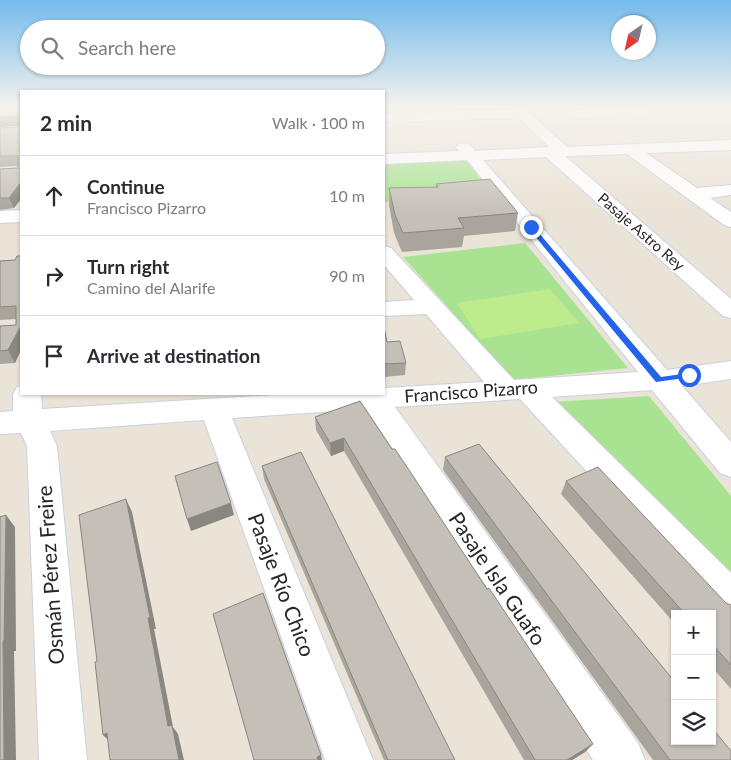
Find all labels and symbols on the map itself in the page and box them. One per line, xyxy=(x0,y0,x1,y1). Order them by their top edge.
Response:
north arrow xyxy=(611,15,656,60)
street label: Pasaje Astro Rey xyxy=(595,189,689,274)
route end xyxy=(520,216,543,239)
route start xyxy=(678,364,701,387)
street label: Francisco Pizarro xyxy=(403,375,538,407)
street label: Osmán Pérez Freire xyxy=(31,485,68,665)
street label: Pasaje Isla Guafo xyxy=(444,507,552,650)
street label: Pasaje Río Chico xyxy=(244,509,321,660)

